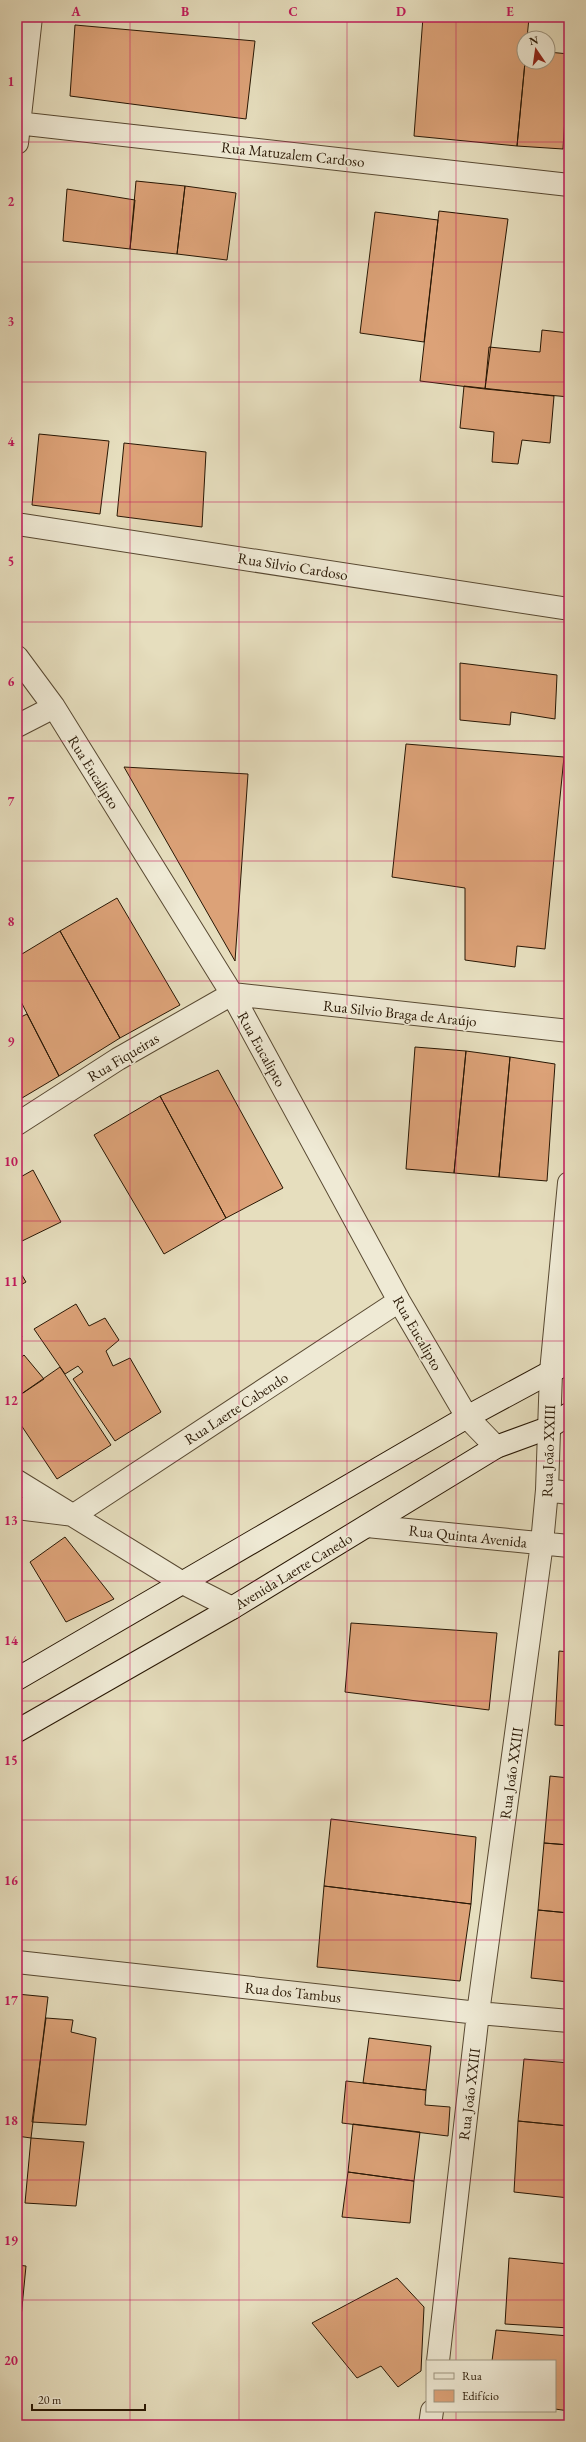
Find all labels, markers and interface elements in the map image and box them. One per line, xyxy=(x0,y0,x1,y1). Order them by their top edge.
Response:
text: A xyxy=(70,3,81,20)
text: B xyxy=(181,3,189,20)
text: C xyxy=(288,3,298,20)
text: D xyxy=(396,3,406,20)
text: E xyxy=(506,3,514,20)
north arrow xyxy=(516,30,556,70)
text: N xyxy=(528,32,540,48)
text: 1 xyxy=(8,73,15,90)
street label: Rua Matuzalem Cardoso xyxy=(220,137,366,171)
text: 2 xyxy=(8,193,15,210)
text: 3 xyxy=(8,313,15,330)
text: 4 xyxy=(8,433,15,450)
street label: Rua Silvio Cardoso xyxy=(236,548,350,584)
text: 5 xyxy=(8,553,14,570)
text: 6 xyxy=(8,673,15,690)
street label: Rua Eucalipto xyxy=(64,732,124,812)
text: 7 xyxy=(8,793,15,810)
text: 8 xyxy=(8,913,15,930)
street label: Rua Silvio Braga de Araújo xyxy=(322,995,478,1031)
street label: Rua Eucalipto xyxy=(234,1008,290,1090)
street label: Rua Fiqueiras xyxy=(84,1028,162,1086)
text: 9 xyxy=(8,1033,15,1050)
text: 10 xyxy=(4,1153,18,1170)
text: 11 xyxy=(4,1273,18,1290)
street label: Rua Eucalipto xyxy=(389,1292,447,1374)
street label: Rua Laerte Cabendo xyxy=(181,1367,291,1449)
text: 12 xyxy=(4,1392,18,1409)
street label: Rua João XXIII xyxy=(537,1404,559,1498)
text: 13 xyxy=(4,1512,18,1529)
street label: Rua Quinta Avenida xyxy=(408,1520,528,1552)
street label: Avenida Laerte Canedo xyxy=(230,1528,355,1614)
text: 14 xyxy=(4,1632,18,1649)
street label: Rua João XXIII xyxy=(495,1726,527,1820)
text: 15 xyxy=(4,1752,18,1769)
text: 16 xyxy=(4,1872,18,1889)
street label: Rua dos Tambus xyxy=(244,1977,342,2007)
text: 17 xyxy=(4,1992,18,2009)
street label: Rua João XXIII xyxy=(454,2047,484,2141)
text: 18 xyxy=(4,2112,18,2129)
text: 19 xyxy=(4,2232,18,2249)
text: 20 xyxy=(4,2352,18,2369)
legend xyxy=(426,2360,556,2412)
text: Rua xyxy=(462,2368,482,2384)
scale bar xyxy=(32,2386,145,2412)
text: Edifício xyxy=(462,2388,499,2404)
text: 20 m xyxy=(38,2392,62,2408)

